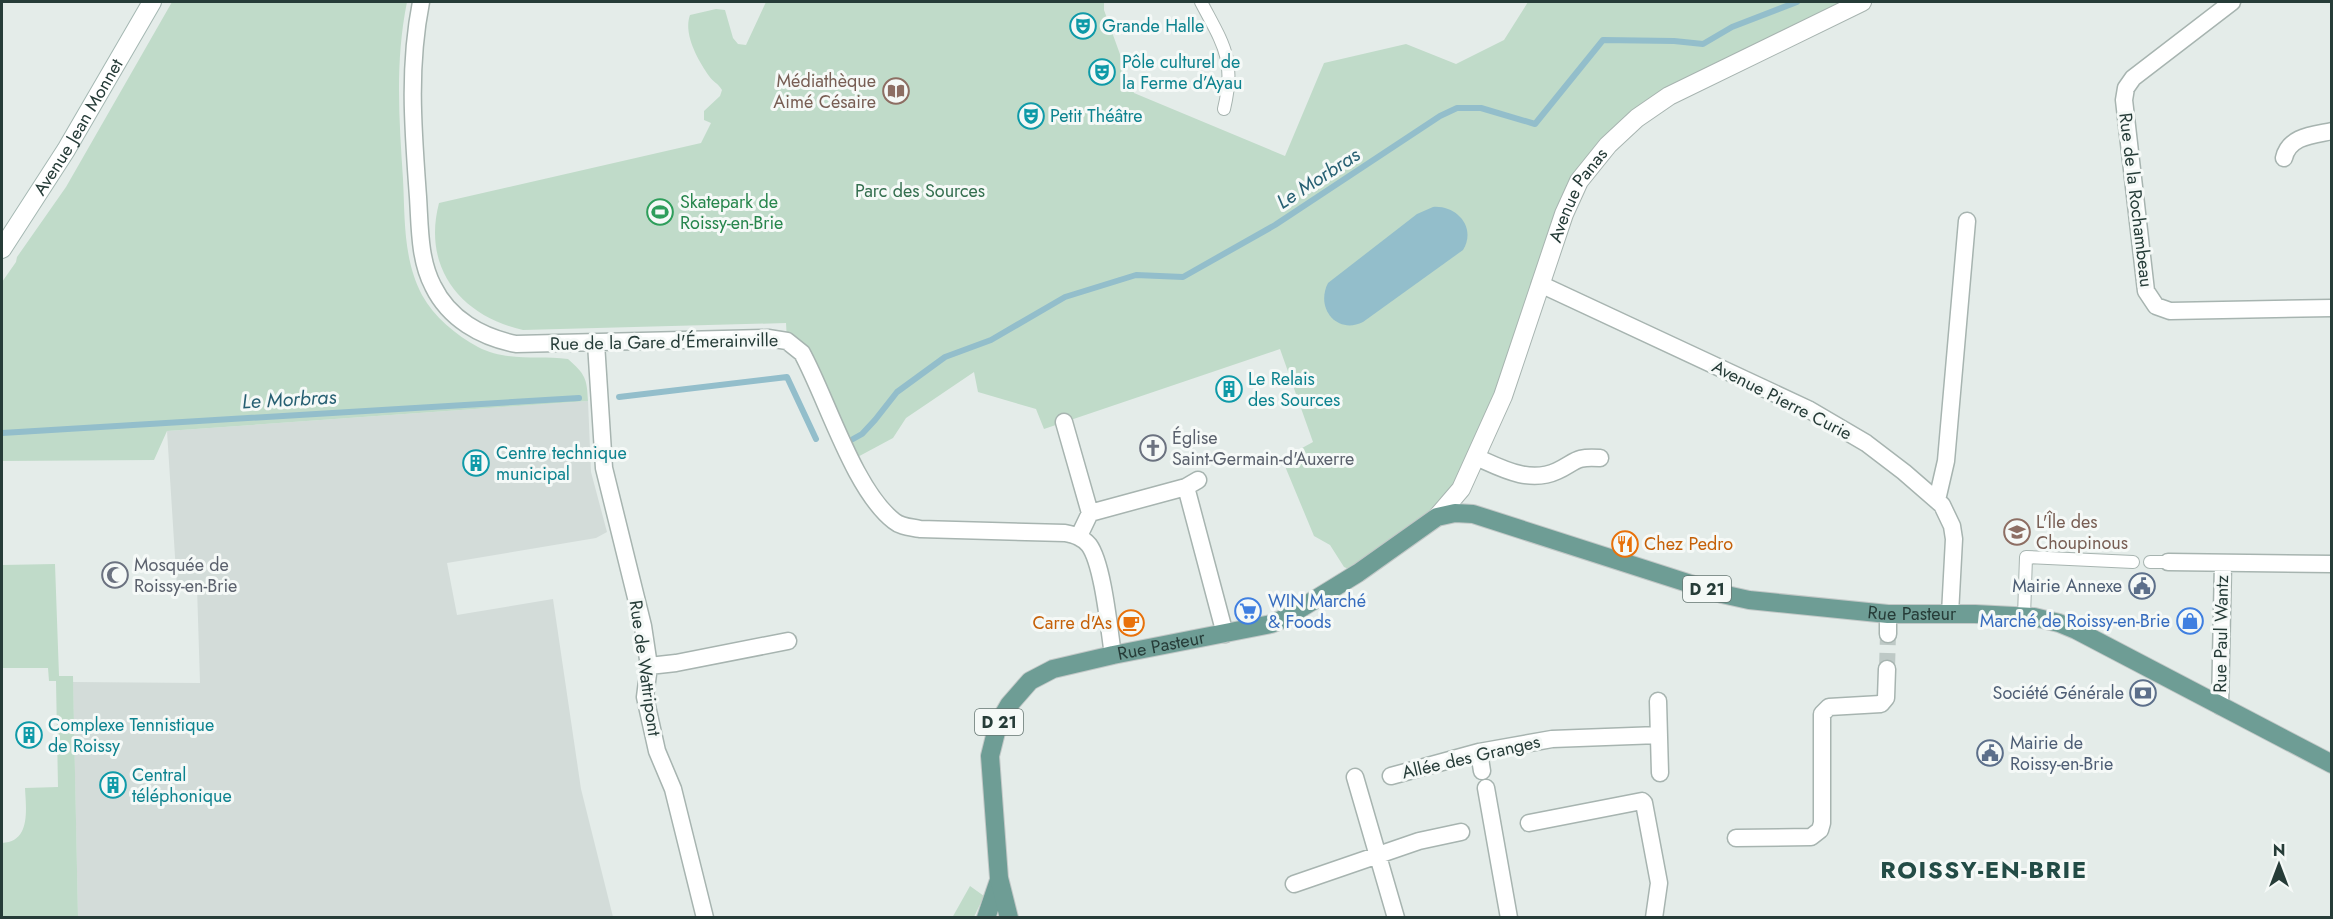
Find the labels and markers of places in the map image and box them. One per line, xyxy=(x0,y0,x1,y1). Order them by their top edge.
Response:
theatre icon: Grande Halle xyxy=(1068,11,1098,41)
place label: Grande Halle xyxy=(1102,13,1204,39)
place label: Pôle culturel de la Ferme d’Ayau xyxy=(1122,49,1242,96)
theatre icon: Pôle culturel de la Ferme d’Ayau xyxy=(1087,57,1117,87)
place label: Médiathèque Aimé Césaire xyxy=(773,68,876,115)
library icon: Médiathèque Aimé Césaire xyxy=(881,76,911,106)
theatre icon: Petit Théâtre xyxy=(1016,101,1046,131)
place label: Petit Théâtre xyxy=(1050,103,1143,129)
place label: Skatepark de Roissy-en-Brie xyxy=(680,189,783,236)
sports icon: Skatepark de Roissy-en-Brie xyxy=(645,197,675,227)
place label: Le Relais des Sources xyxy=(1248,366,1340,413)
building icon: Le Relais des Sources xyxy=(1214,374,1244,404)
place label: Église Saint-Germain-d'Auxerre xyxy=(1172,425,1354,472)
church icon: Église Saint-Germain-d'Auxerre xyxy=(1138,433,1168,463)
place label: Centre technique municipal xyxy=(496,440,627,487)
building icon: Centre technique municipal xyxy=(461,448,491,478)
place label: L'Île des Choupinous xyxy=(2036,509,2128,556)
school or university icon: L'Île des Choupinous xyxy=(2002,517,2032,547)
restaurant icon: Chez Pedro xyxy=(1610,529,1640,559)
place label: Chez Pedro xyxy=(1644,531,1733,557)
place label: Mosquée de Roissy-en-Brie xyxy=(134,552,237,599)
mosque icon: Mosquée de Roissy-en-Brie xyxy=(100,560,130,590)
public building icon: Mairie Annexe xyxy=(2127,571,2157,601)
place label: Mairie Annexe xyxy=(2012,573,2122,599)
place label: WIN Marché & Foods xyxy=(1268,588,1366,635)
supermarket icon: WIN Marché & Foods xyxy=(1233,596,1263,626)
shop icon: Marché de Roissy-en-Brie xyxy=(2175,606,2205,636)
cafe icon: Carre d'As xyxy=(1116,608,1146,638)
place label: Marché de Roissy-en-Brie xyxy=(1980,608,2170,634)
place label: Carre d'As xyxy=(1032,610,1112,636)
bank icon: Société Générale xyxy=(2128,678,2158,708)
place label: Société Générale xyxy=(1993,680,2124,706)
place label: Complexe Tennistique de Roissy xyxy=(48,712,214,759)
building icon: Complexe Tennistique de Roissy xyxy=(14,720,44,750)
place label: Mairie de Roissy-en-Brie xyxy=(2010,730,2113,777)
public building icon: Mairie de Roissy-en-Brie xyxy=(1975,738,2005,768)
place label: Central téléphonique xyxy=(132,762,232,809)
building icon: Central téléphonique xyxy=(98,770,128,800)

